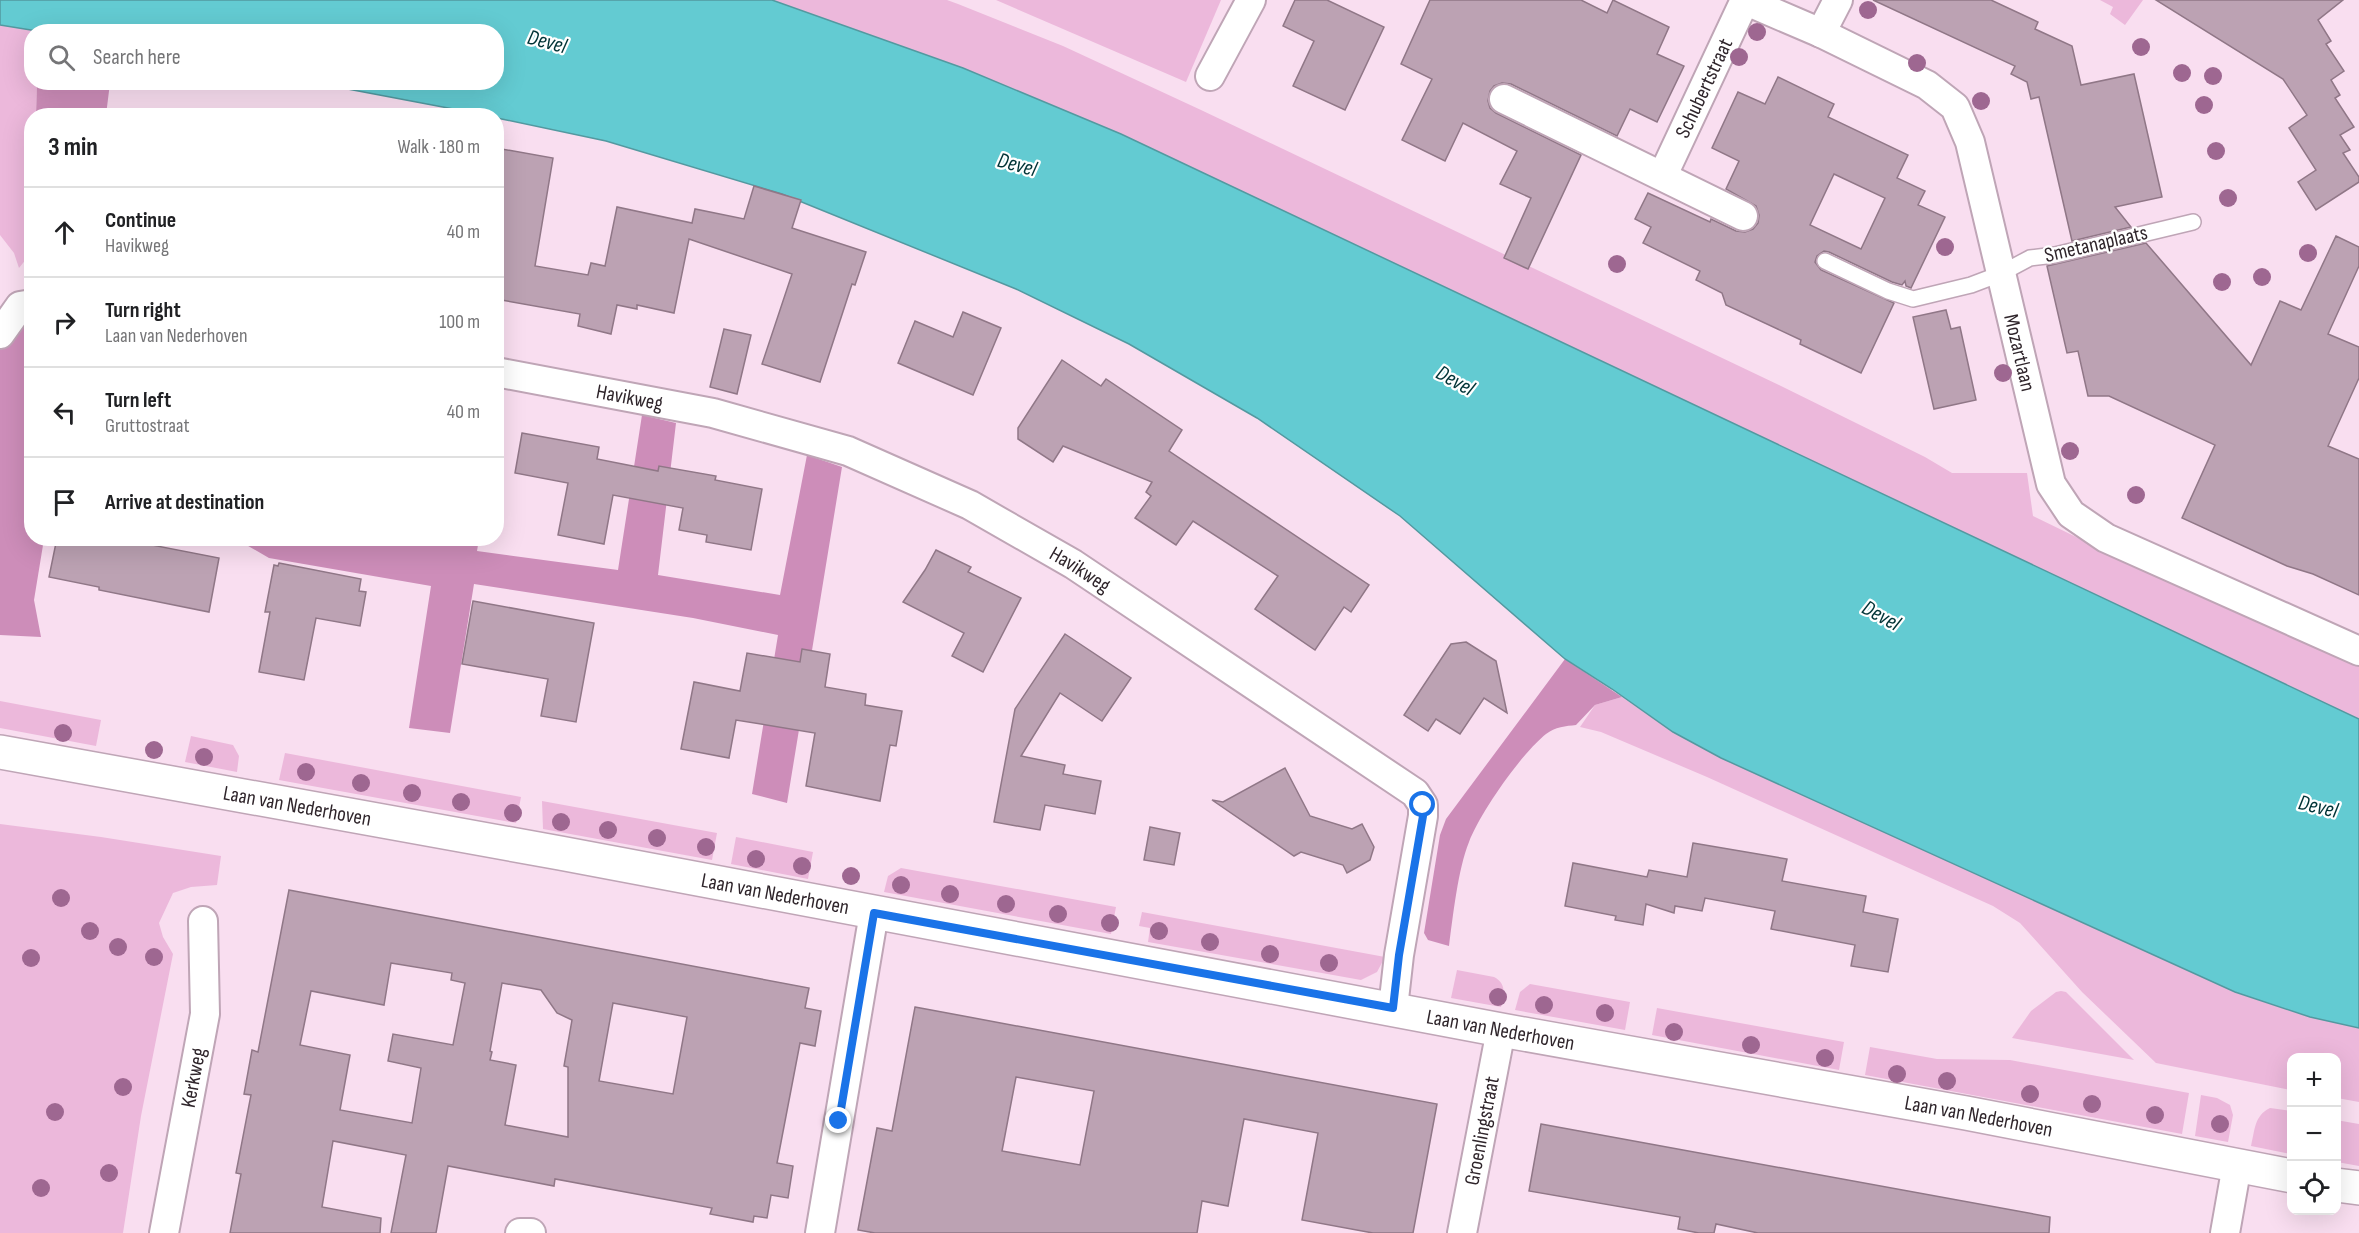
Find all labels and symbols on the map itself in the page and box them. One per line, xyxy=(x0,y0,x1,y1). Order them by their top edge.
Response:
water label: Devel xyxy=(524,24,571,60)
street label: Schubertstraat xyxy=(1670,34,1738,142)
water label: Devel xyxy=(994,147,1041,183)
street label: Smetanaplaats xyxy=(2042,220,2150,268)
street label: Mozartlaan xyxy=(1999,312,2041,394)
water label: Devel xyxy=(1431,360,1480,403)
street label: Havikweg xyxy=(594,379,665,416)
street label: Havikweg xyxy=(1045,541,1115,598)
water label: Devel xyxy=(1857,595,1906,638)
street label: Laan van Nederhoven xyxy=(221,780,373,831)
water label: Devel xyxy=(2296,789,2341,825)
route start xyxy=(1409,791,1435,817)
street label: Laan van Nederhoven xyxy=(699,867,851,920)
street label: Laan van Nederhoven xyxy=(1424,1004,1576,1055)
street label: Kerkweg xyxy=(175,1046,211,1110)
street label: Groenlingstraat xyxy=(1459,1074,1504,1187)
street label: Laan van Nederhoven xyxy=(1903,1090,2055,1142)
route end xyxy=(825,1107,851,1133)

